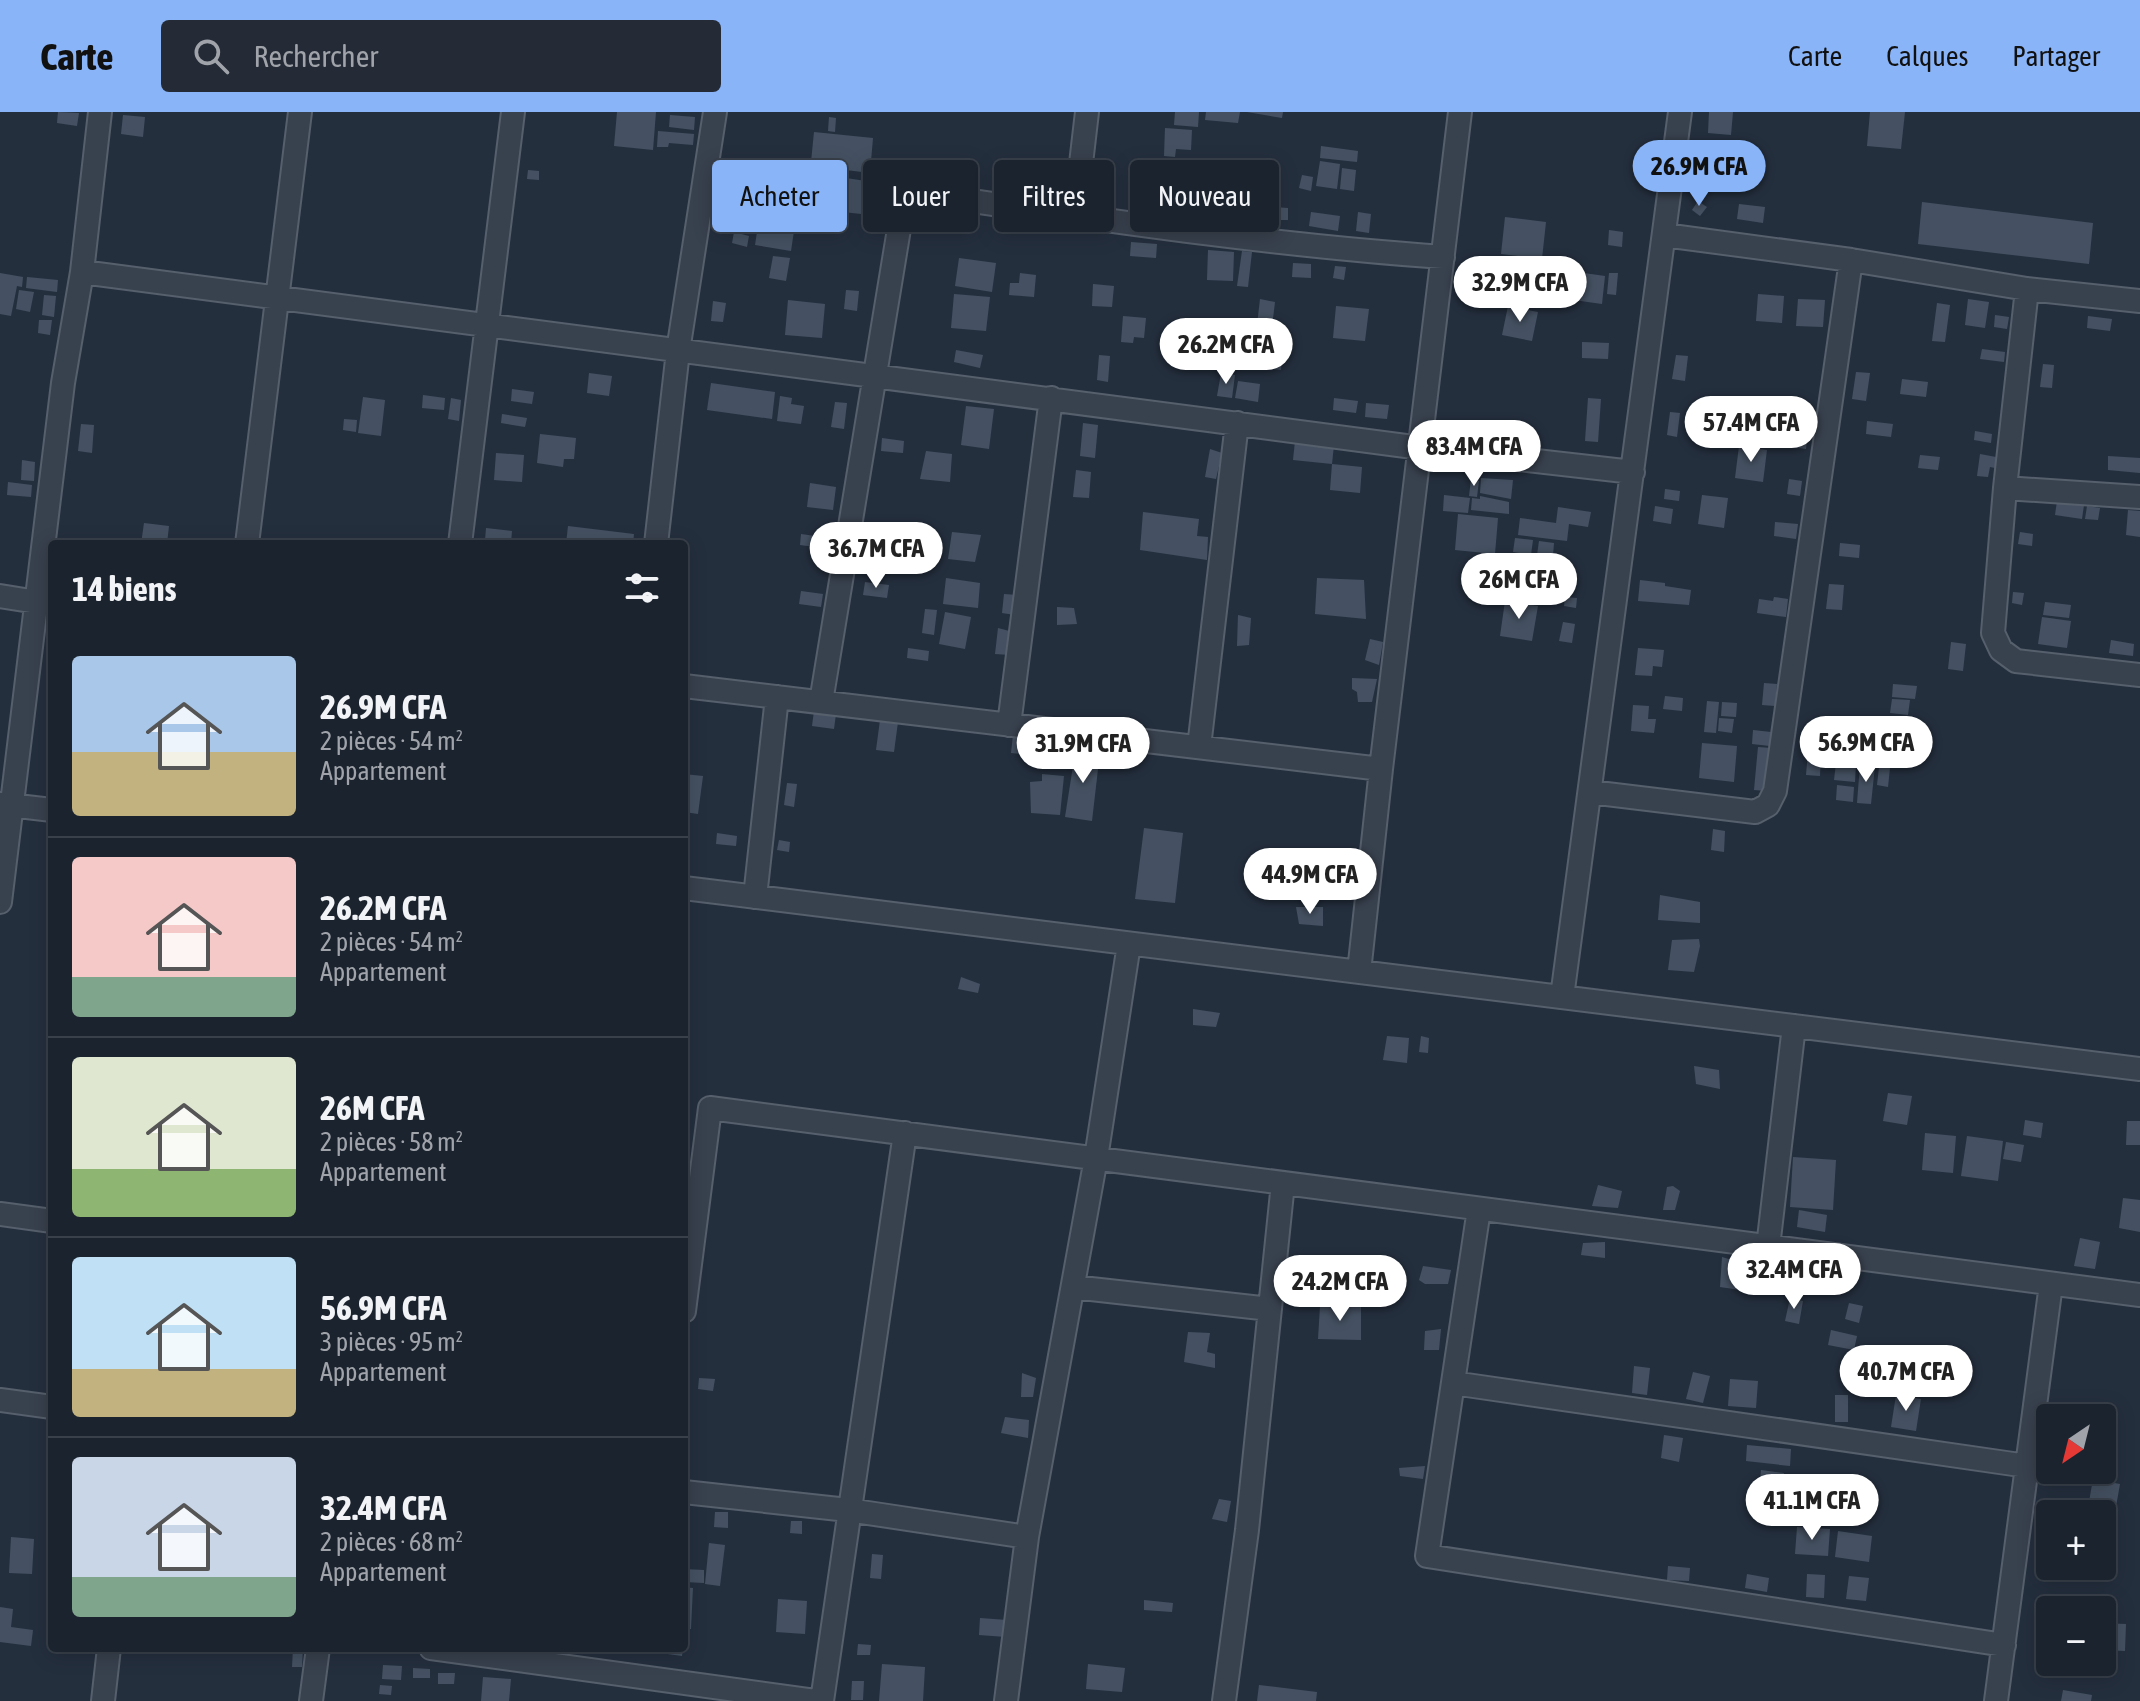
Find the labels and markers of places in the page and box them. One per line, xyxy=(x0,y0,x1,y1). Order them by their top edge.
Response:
pin: 26.9M CFA xyxy=(1607,140,1791,208)
pin: 32.9M CFA xyxy=(1428,256,1612,324)
pin: 26.2M CFA xyxy=(1134,318,1318,386)
pin: 57.4M CFA xyxy=(1659,396,1843,464)
pin: 83.4M CFA xyxy=(1382,420,1566,488)
pin: 36.7M CFA xyxy=(784,522,968,590)
pin: 26M CFA xyxy=(1445,553,1593,621)
pin: 56.9M CFA xyxy=(1774,716,1958,784)
pin: 31.9M CFA xyxy=(991,717,1175,785)
pin: 44.9M CFA xyxy=(1218,848,1402,916)
pin: 32.4M CFA xyxy=(1702,1243,1886,1311)
pin: 24.2M CFA xyxy=(1248,1255,1432,1323)
pin: 40.7M CFA xyxy=(1814,1345,1998,1413)
pin: 41.1M CFA xyxy=(1720,1474,1904,1542)

